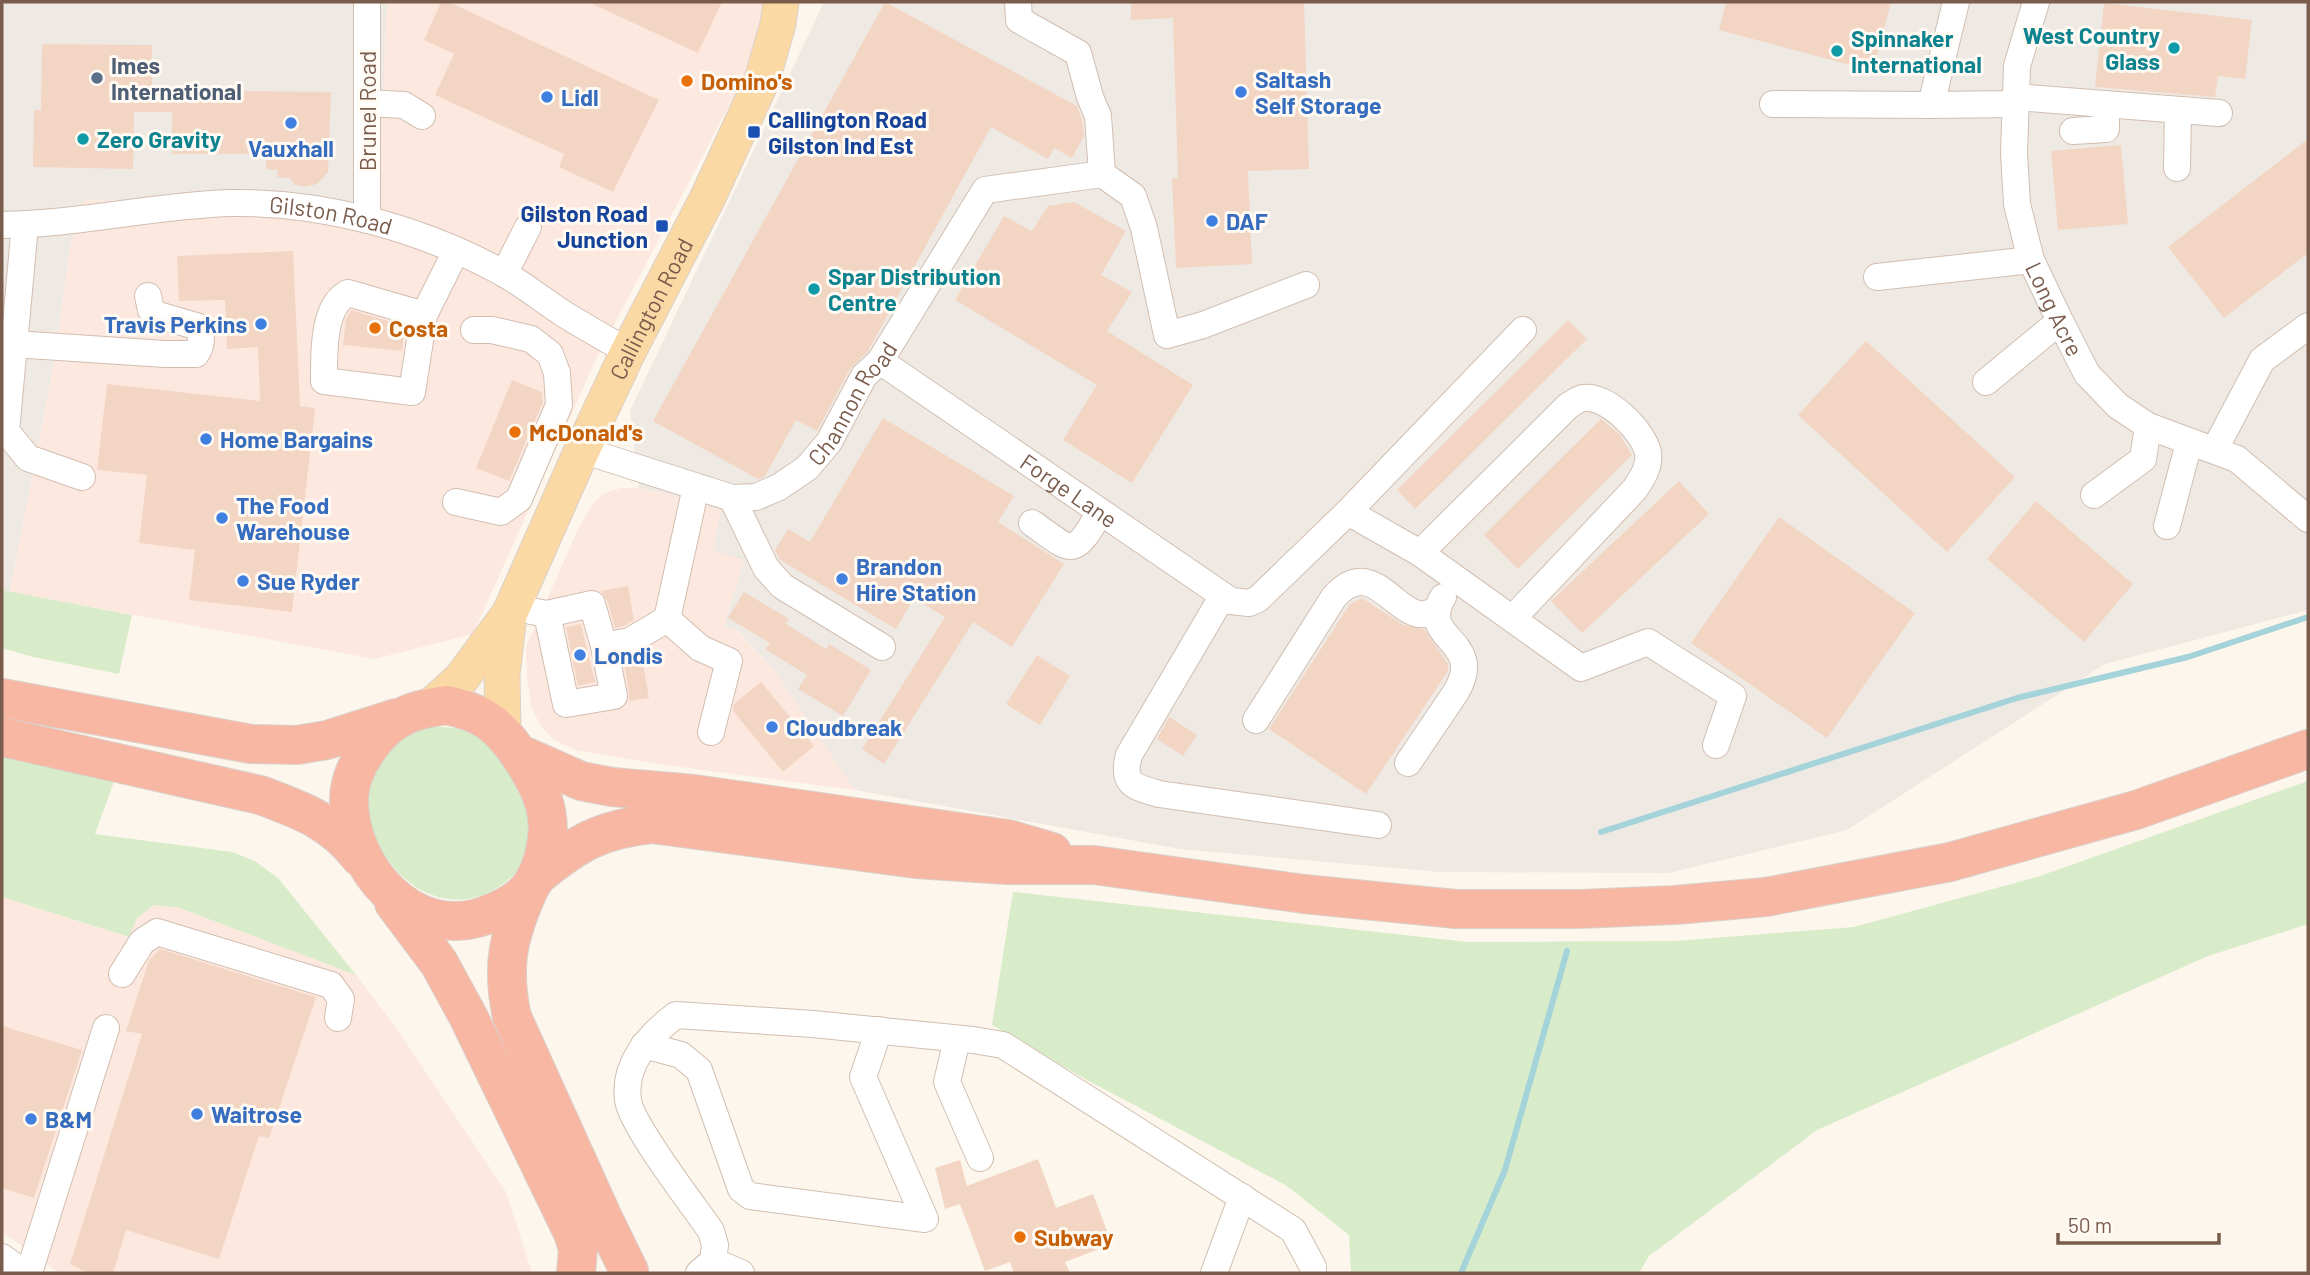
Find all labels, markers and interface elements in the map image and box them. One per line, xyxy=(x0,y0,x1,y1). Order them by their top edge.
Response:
place label: West Country Glass xyxy=(2023,21,2160,75)
place label: Spinnaker International xyxy=(1851,24,1982,78)
marker: West Country Glass xyxy=(2166,40,2182,56)
marker: Spinnaker International xyxy=(1829,43,1845,59)
place label: Imes International xyxy=(111,51,242,105)
street label: Brunel Road xyxy=(353,51,381,171)
place label: Saltash Self Storage xyxy=(1255,65,1382,119)
place label: Domino's xyxy=(701,67,793,95)
marker: Imes International xyxy=(89,70,105,86)
marker: Domino's xyxy=(679,73,695,89)
place label: Lidl xyxy=(561,83,599,111)
marker: Saltash Self Storage xyxy=(1233,84,1249,100)
marker: Lidl xyxy=(539,89,555,105)
place label: Callington Road Gilston Ind Est xyxy=(768,105,927,159)
marker: Vauxhall xyxy=(283,115,299,131)
marker: Callington Road Gilston Ind Est xyxy=(746,124,762,140)
place label: Zero Gravity xyxy=(97,125,221,153)
marker: Zero Gravity xyxy=(75,131,91,147)
place label: Vauxhall xyxy=(248,134,334,162)
street label: Gilston Road xyxy=(268,190,396,240)
place label: Gilston Road Junction xyxy=(520,199,648,253)
place label: DAF xyxy=(1226,207,1268,235)
marker: DAF xyxy=(1204,213,1220,229)
marker: Gilston Road Junction xyxy=(654,218,670,234)
street label: Callington Road xyxy=(603,233,698,384)
street label: Long Acre xyxy=(2020,257,2089,361)
place label: Spar Distribution Centre xyxy=(828,262,1001,316)
marker: Spar Distribution Centre xyxy=(806,281,822,297)
place label: Travis Perkins xyxy=(104,310,247,338)
place label: Costa xyxy=(389,314,448,342)
marker: Travis Perkins xyxy=(253,316,269,332)
marker: Costa xyxy=(367,320,383,336)
street label: Channon Road xyxy=(801,336,903,471)
place label: McDonald's xyxy=(529,418,643,446)
marker: McDonald's xyxy=(507,424,523,440)
place label: Home Bargains xyxy=(220,425,373,453)
marker: Home Bargains xyxy=(198,431,214,447)
street label: Forge Lane xyxy=(1015,447,1123,533)
place label: The Food Warehouse xyxy=(236,491,350,545)
marker: The Food Warehouse xyxy=(214,510,230,526)
place label: Brandon Hire Station xyxy=(856,552,976,606)
place label: Sue Ryder xyxy=(257,567,360,595)
marker: Brandon Hire Station xyxy=(834,571,850,587)
marker: Sue Ryder xyxy=(235,573,251,589)
place label: Londis xyxy=(594,641,663,669)
marker: Londis xyxy=(572,647,588,663)
place label: Cloudbreak xyxy=(786,713,902,741)
marker: Cloudbreak xyxy=(764,719,780,735)
place label: Waitrose xyxy=(211,1100,302,1128)
place label: B&M xyxy=(45,1105,92,1133)
marker: Waitrose xyxy=(189,1106,205,1122)
marker: B&M xyxy=(23,1111,39,1127)
scale bar xyxy=(2058,1202,2219,1246)
text: 50 m xyxy=(2068,1212,2112,1237)
place label: Subway xyxy=(1034,1223,1114,1251)
marker: Subway xyxy=(1012,1229,1028,1245)

